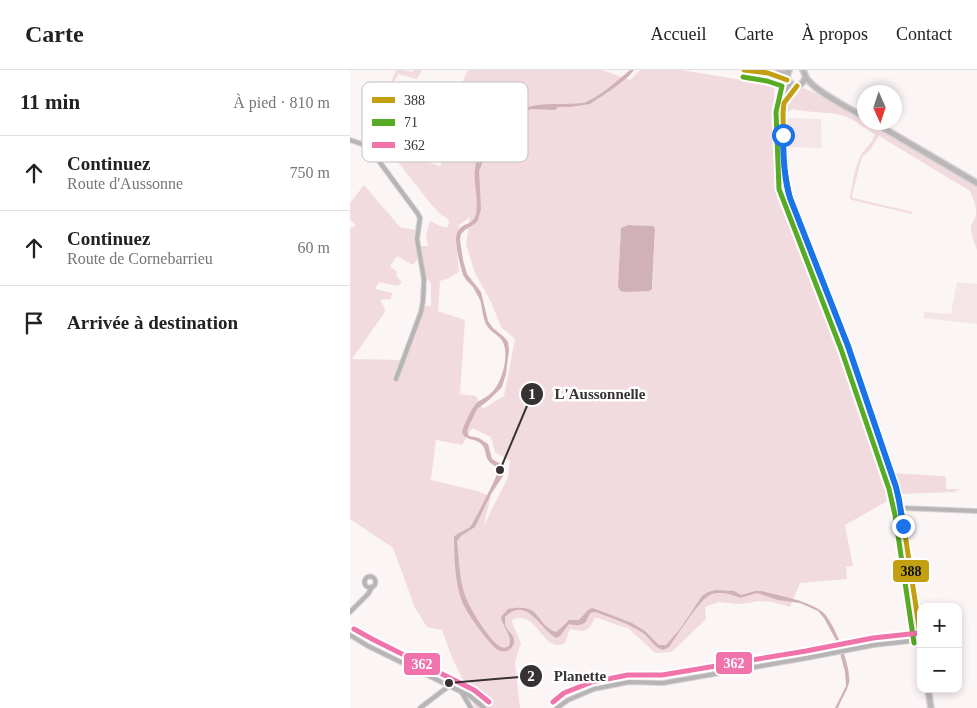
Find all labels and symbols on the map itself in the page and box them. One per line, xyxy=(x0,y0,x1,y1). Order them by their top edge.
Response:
legend xyxy=(362,82,528,162)
north arrow xyxy=(857,85,902,130)
text: 388 xyxy=(404,93,425,108)
text: 71 xyxy=(404,115,418,130)
route start xyxy=(772,124,795,147)
text: 362 xyxy=(404,138,425,153)
callout: L'Aussonnelle xyxy=(520,379,656,409)
text: 1 xyxy=(528,386,536,402)
text: L'Aussonnelle xyxy=(555,386,646,402)
route end xyxy=(892,515,915,538)
line badge: 388 xyxy=(892,559,930,583)
text: 388 xyxy=(901,564,922,579)
line badge: 362 xyxy=(715,651,753,675)
line badge: 362 xyxy=(403,652,441,676)
text: 362 xyxy=(724,656,745,671)
text: 362 xyxy=(412,657,433,672)
callout: Planette xyxy=(519,661,616,691)
text: 2 xyxy=(527,668,535,684)
text: Planette xyxy=(554,668,607,684)

